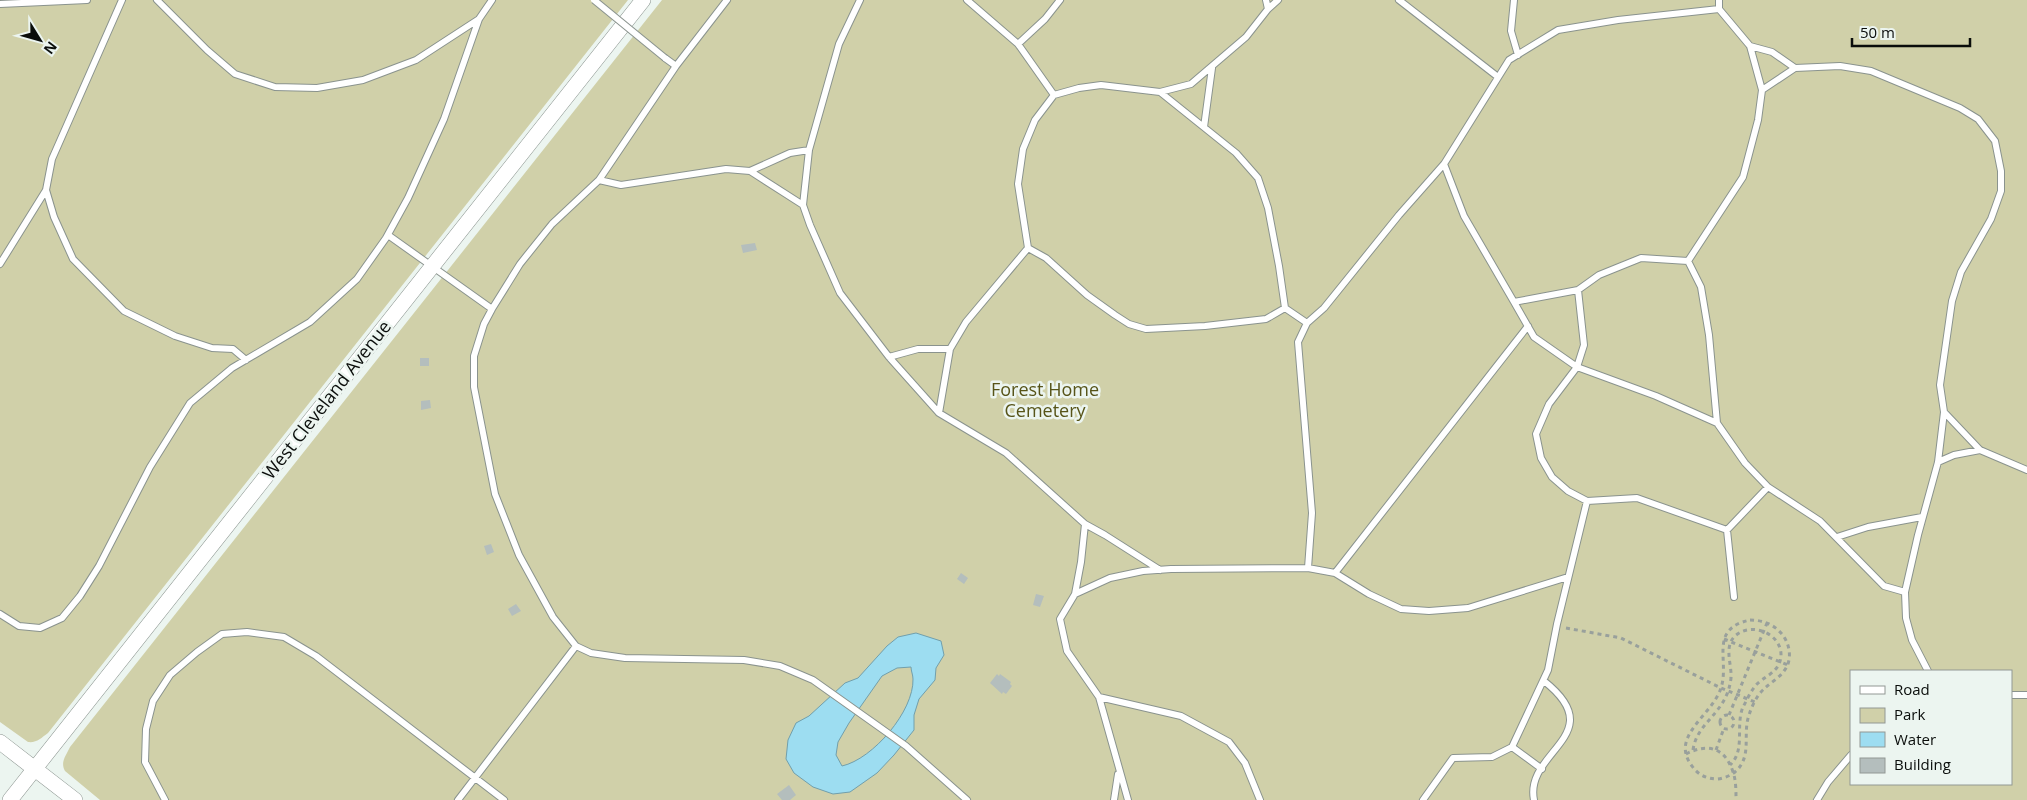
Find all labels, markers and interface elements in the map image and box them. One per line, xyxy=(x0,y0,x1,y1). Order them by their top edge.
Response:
north arrow xyxy=(15,15,65,65)
scale bar xyxy=(1852,15,1970,47)
text: 50 m xyxy=(1860,22,1895,42)
text: N xyxy=(40,38,62,58)
street label: West Cleveland Avenue xyxy=(257,315,396,484)
park label: Forest Home Cemetery xyxy=(991,377,1099,422)
legend xyxy=(1850,670,2012,785)
text: Road xyxy=(1894,679,1930,699)
text: Park xyxy=(1894,704,1925,724)
text: Water xyxy=(1894,729,1936,749)
text: Building xyxy=(1894,754,1951,774)

